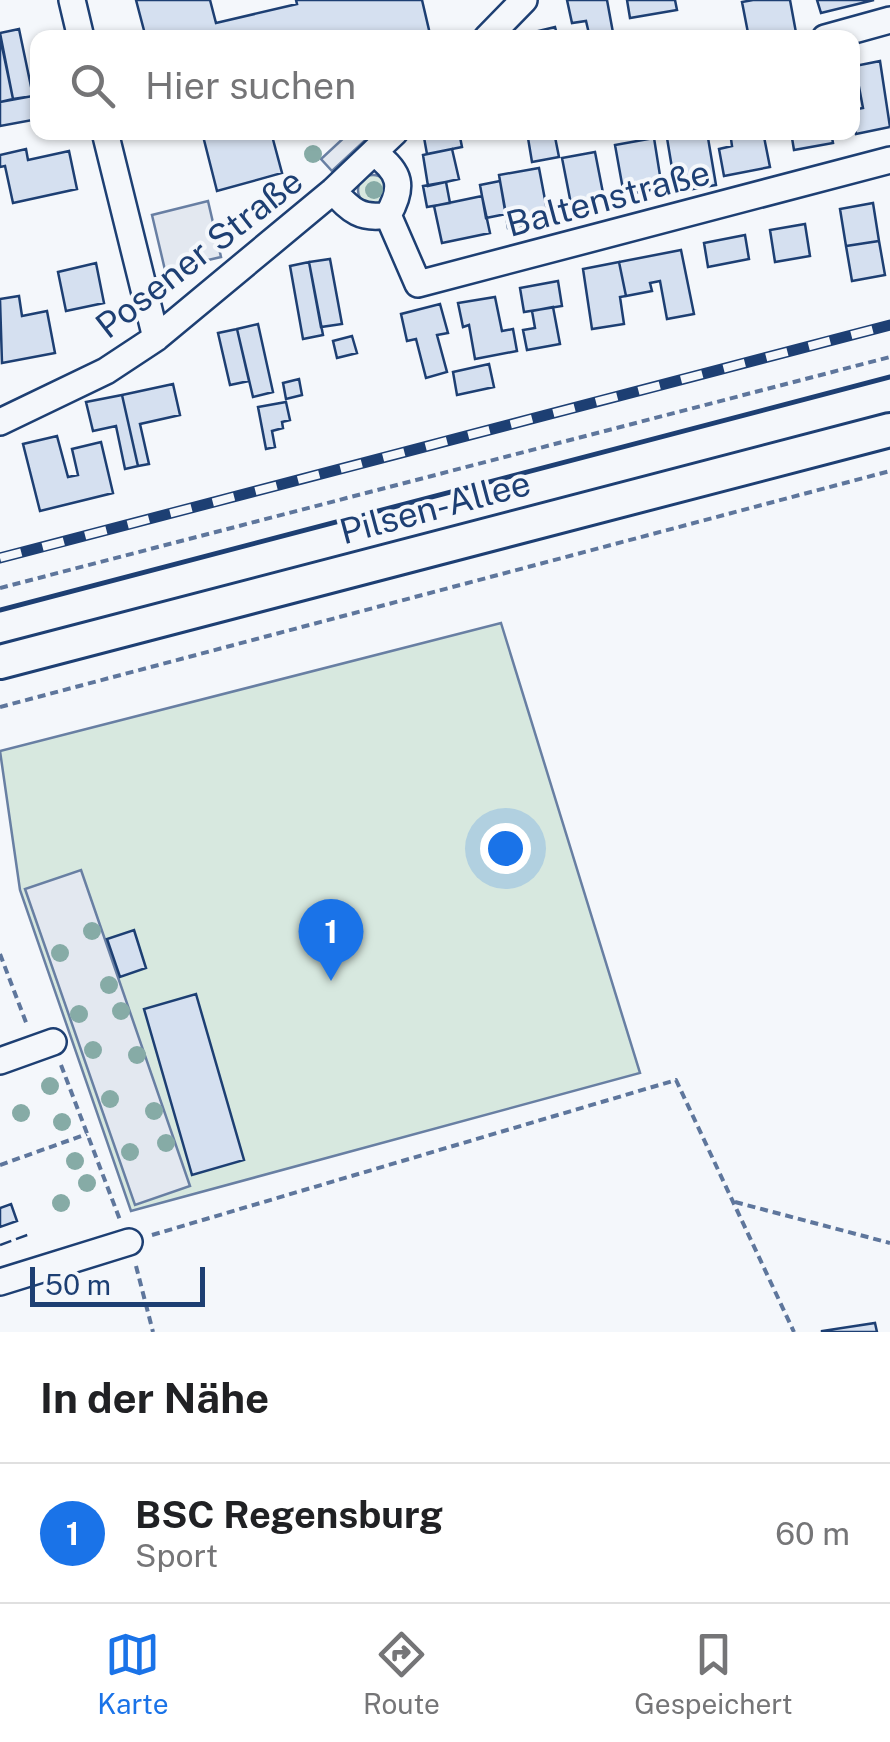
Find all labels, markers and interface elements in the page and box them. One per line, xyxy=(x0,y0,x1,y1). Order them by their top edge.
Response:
search box xyxy=(30,30,860,140)
icon: search xyxy=(65,58,120,113)
text: Hier suchen xyxy=(145,63,356,108)
street label: Baltenstraße xyxy=(502,151,714,245)
street label: Posener Straße xyxy=(88,160,310,346)
street label: Pilsen-Allee xyxy=(335,462,535,552)
your location xyxy=(480,823,531,874)
pin: 1 xyxy=(298,898,364,981)
scale bar xyxy=(30,1262,205,1306)
text: 50 m xyxy=(45,1268,111,1301)
text: In der Nähe xyxy=(40,1373,269,1422)
text: BSC Regensburg xyxy=(135,1492,443,1537)
text: 1 xyxy=(66,1515,79,1552)
text: 60 m xyxy=(775,1515,850,1552)
text: Sport xyxy=(135,1537,218,1574)
tab: Karte xyxy=(97,1627,169,1720)
tab: Route xyxy=(363,1627,440,1720)
tab: Gespeichert xyxy=(634,1627,793,1720)

